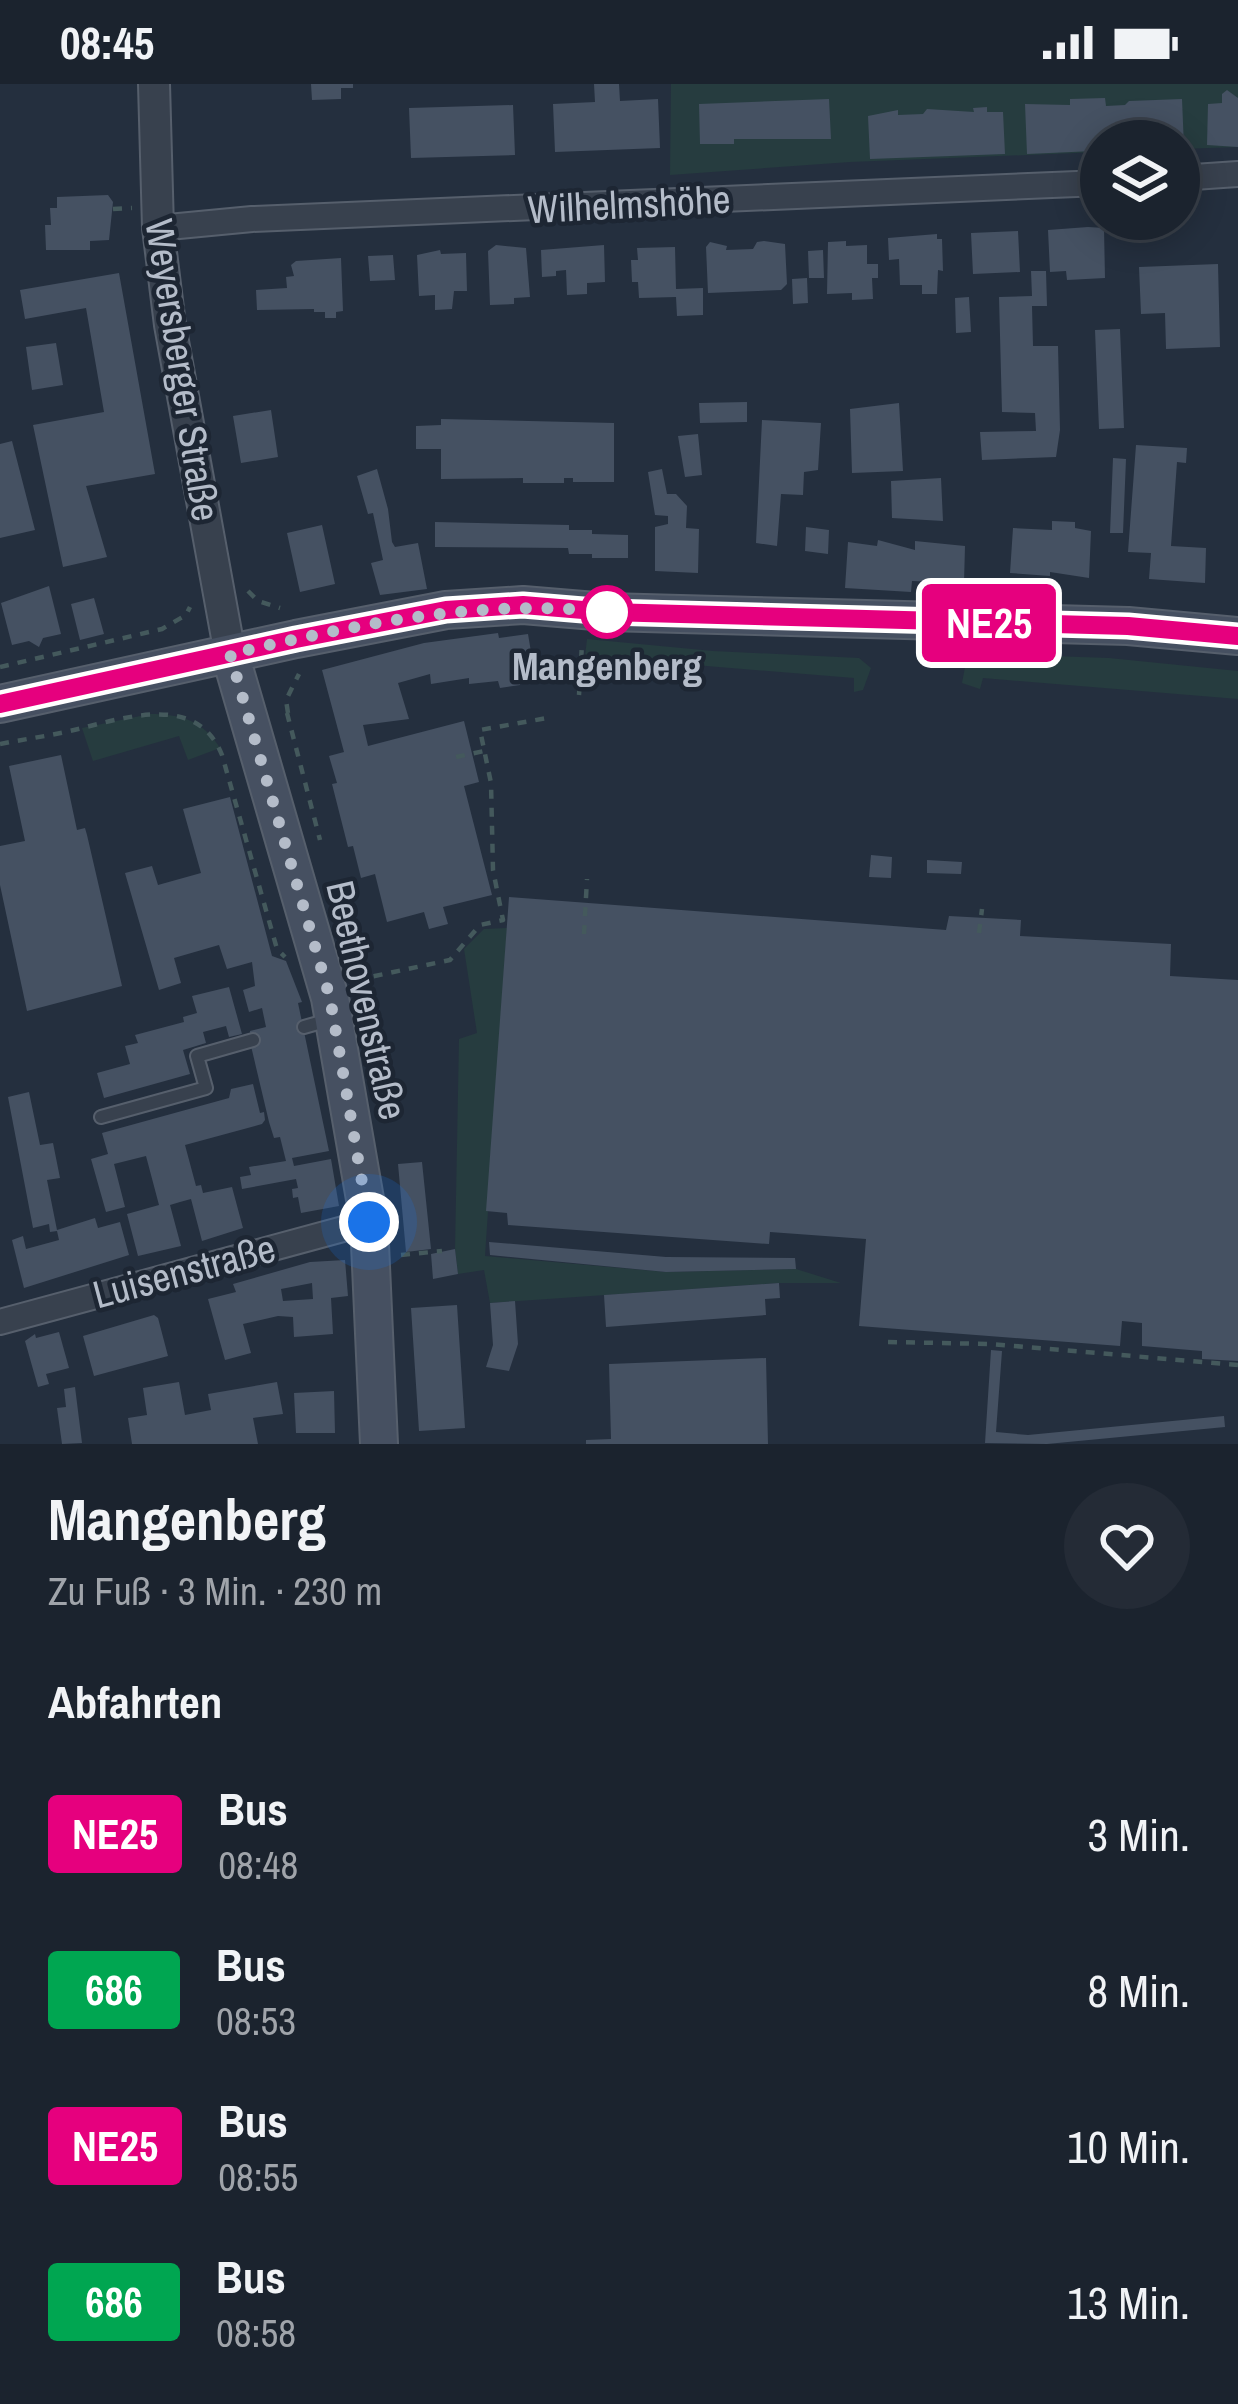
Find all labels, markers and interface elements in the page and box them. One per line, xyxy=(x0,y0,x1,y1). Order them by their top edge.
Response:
text: 08:45 xyxy=(60,12,154,73)
map controls xyxy=(1080,120,1200,240)
button: layers xyxy=(1080,120,1200,240)
street label: Wilhelmshöhe xyxy=(526,173,732,235)
street label: Weyersberger Straße xyxy=(133,215,233,525)
line badge: NE25 xyxy=(905,584,1073,662)
marker: Mangenberg xyxy=(582,587,632,637)
text: NE25 xyxy=(946,595,1032,651)
place label: Mangenberg xyxy=(512,640,703,692)
street label: Beethovenstraße xyxy=(314,875,420,1125)
your location xyxy=(339,1192,399,1252)
street label: Luisenstraße xyxy=(87,1222,281,1320)
text: Mangenberg xyxy=(48,1481,326,1558)
button: heart xyxy=(1064,1483,1190,1609)
text: Zu Fuß · 3 Min. · 230 m xyxy=(48,1565,382,1617)
text: Abfahrten xyxy=(48,1671,222,1732)
text: Bus xyxy=(218,1778,288,1839)
text: 3 Min. xyxy=(1087,1804,1190,1865)
text: NE25 xyxy=(72,1806,158,1862)
text: 08:48 xyxy=(218,1839,298,1891)
text: Bus xyxy=(216,1934,286,1995)
text: 8 Min. xyxy=(1087,1960,1190,2021)
text: 686 xyxy=(85,1962,143,2018)
text: 08:53 xyxy=(216,1995,296,2047)
text: Bus xyxy=(218,2090,288,2151)
text: 10 Min. xyxy=(1067,2116,1190,2177)
text: NE25 xyxy=(72,2118,158,2174)
text: 08:55 xyxy=(218,2151,298,2203)
text: Bus xyxy=(216,2246,286,2307)
text: 13 Min. xyxy=(1067,2272,1190,2333)
text: 686 xyxy=(85,2274,143,2330)
text: 08:58 xyxy=(216,2307,296,2359)

